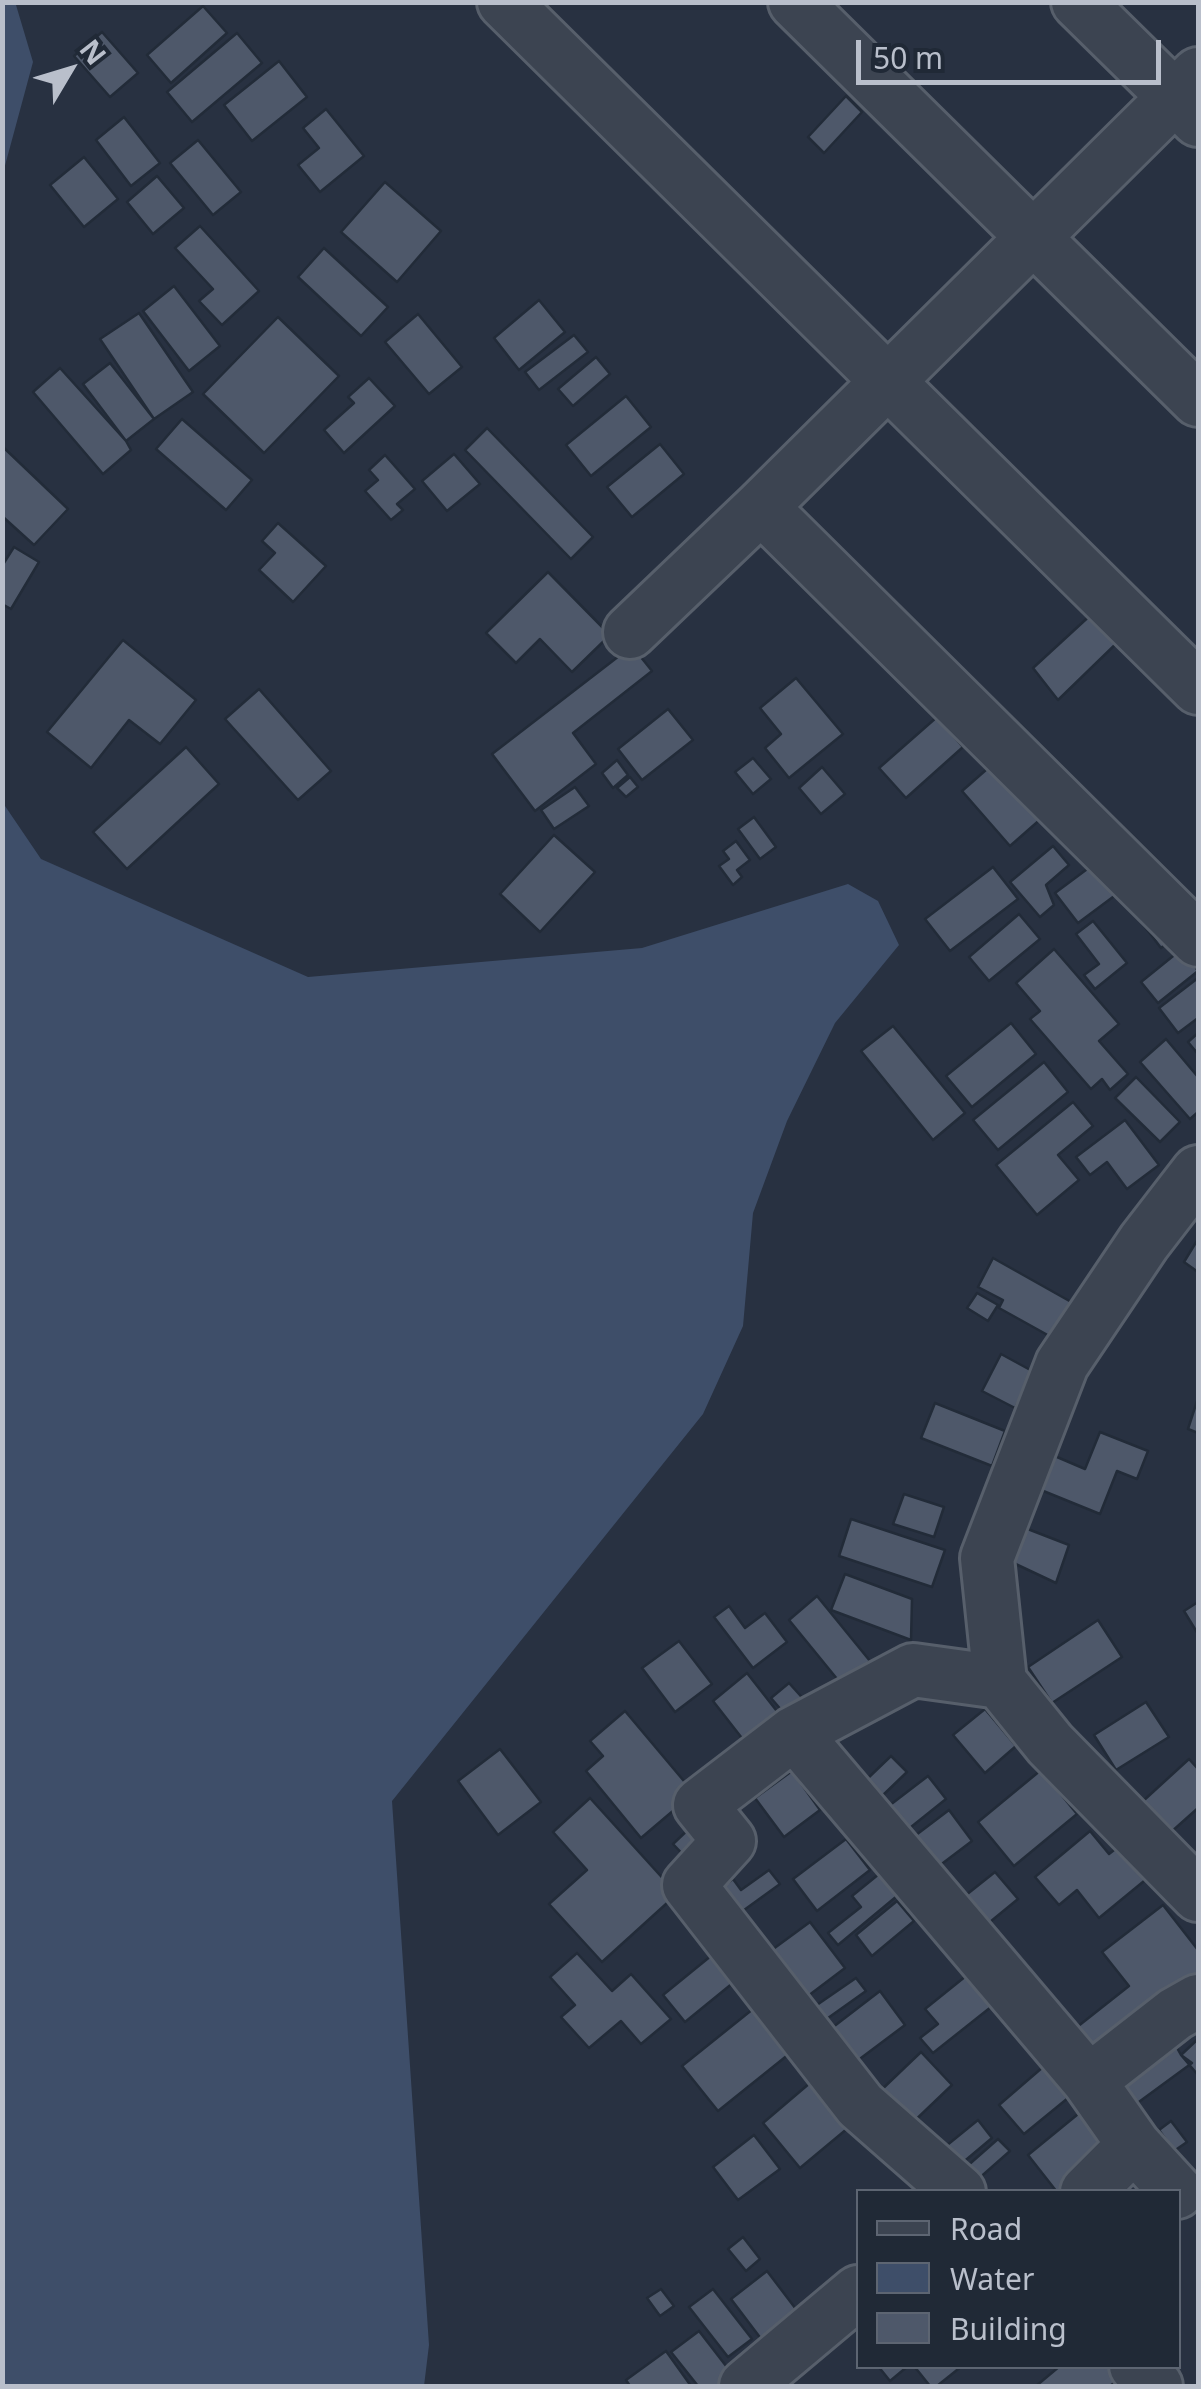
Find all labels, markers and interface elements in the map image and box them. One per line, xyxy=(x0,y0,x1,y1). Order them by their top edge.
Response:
north arrow xyxy=(20,20,120,120)
scale bar xyxy=(861,20,1166,82)
text: N xyxy=(72,31,116,72)
text: 50 m xyxy=(873,37,943,78)
legend xyxy=(856,2189,1181,2369)
text: Road xyxy=(950,2208,1022,2249)
text: Water xyxy=(950,2258,1034,2299)
text: Building xyxy=(950,2308,1067,2349)

